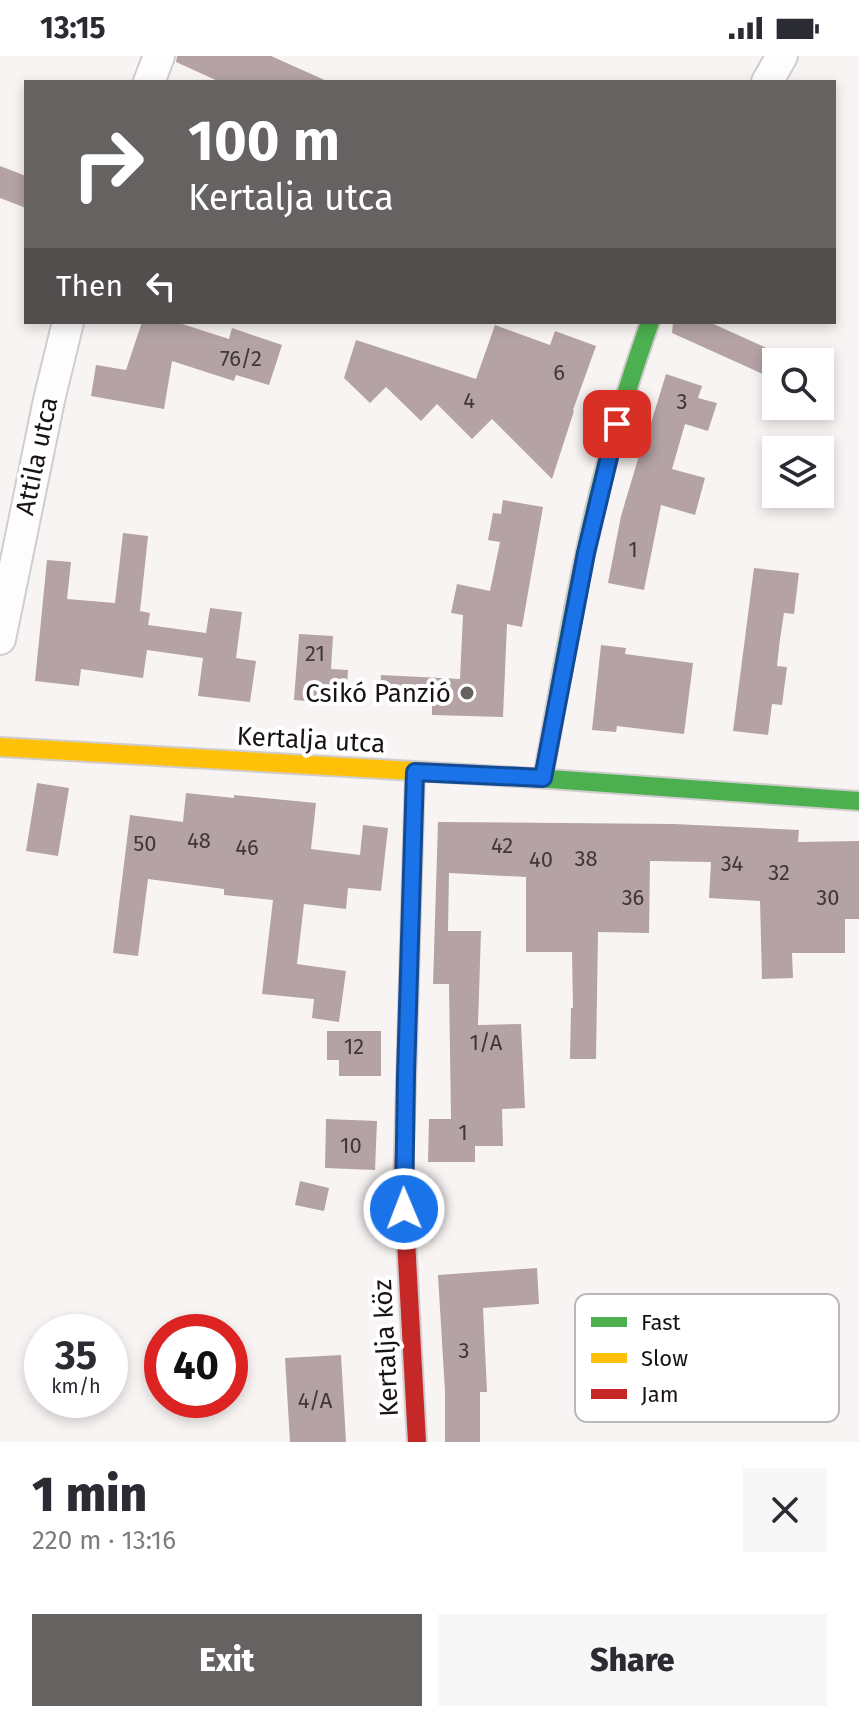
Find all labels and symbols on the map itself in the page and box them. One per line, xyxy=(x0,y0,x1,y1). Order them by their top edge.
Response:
house number: 76/2 xyxy=(220,345,262,372)
house number: 6 xyxy=(553,359,565,386)
house number: 4 xyxy=(463,387,475,414)
house number: 3 xyxy=(677,388,687,415)
pin xyxy=(583,390,651,458)
street label: Attila utca xyxy=(9,394,65,518)
house number: 1 xyxy=(628,536,638,563)
house number: 21 xyxy=(305,640,325,667)
place label: Csikó Panzió xyxy=(305,678,451,709)
marker: Csikó Panzió xyxy=(458,684,476,702)
street label: Kertalja utca xyxy=(236,721,386,759)
house number: 48 xyxy=(187,827,211,854)
house number: 50 xyxy=(133,830,157,857)
house number: 42 xyxy=(491,832,513,859)
house number: 46 xyxy=(235,834,259,861)
house number: 38 xyxy=(574,845,598,872)
house number: 40 xyxy=(529,846,553,873)
house number: 34 xyxy=(721,850,744,877)
house number: 32 xyxy=(768,859,790,886)
house number: 36 xyxy=(622,884,644,911)
house number: 30 xyxy=(816,884,840,911)
house number: 1/A xyxy=(470,1029,503,1056)
house number: 12 xyxy=(344,1033,364,1060)
house number: 1 xyxy=(458,1119,468,1146)
house number: 10 xyxy=(340,1132,362,1159)
position arrow xyxy=(362,1167,446,1251)
street label: Kertalja köz xyxy=(367,1278,405,1418)
legend xyxy=(575,1294,839,1422)
text: Fast xyxy=(641,1309,681,1336)
speed limit sign: 40 xyxy=(144,1314,248,1418)
house number: 3 xyxy=(459,1337,469,1364)
text: Slow xyxy=(641,1345,688,1372)
text: Jam xyxy=(641,1381,679,1408)
house number: 4/A xyxy=(298,1387,333,1414)

